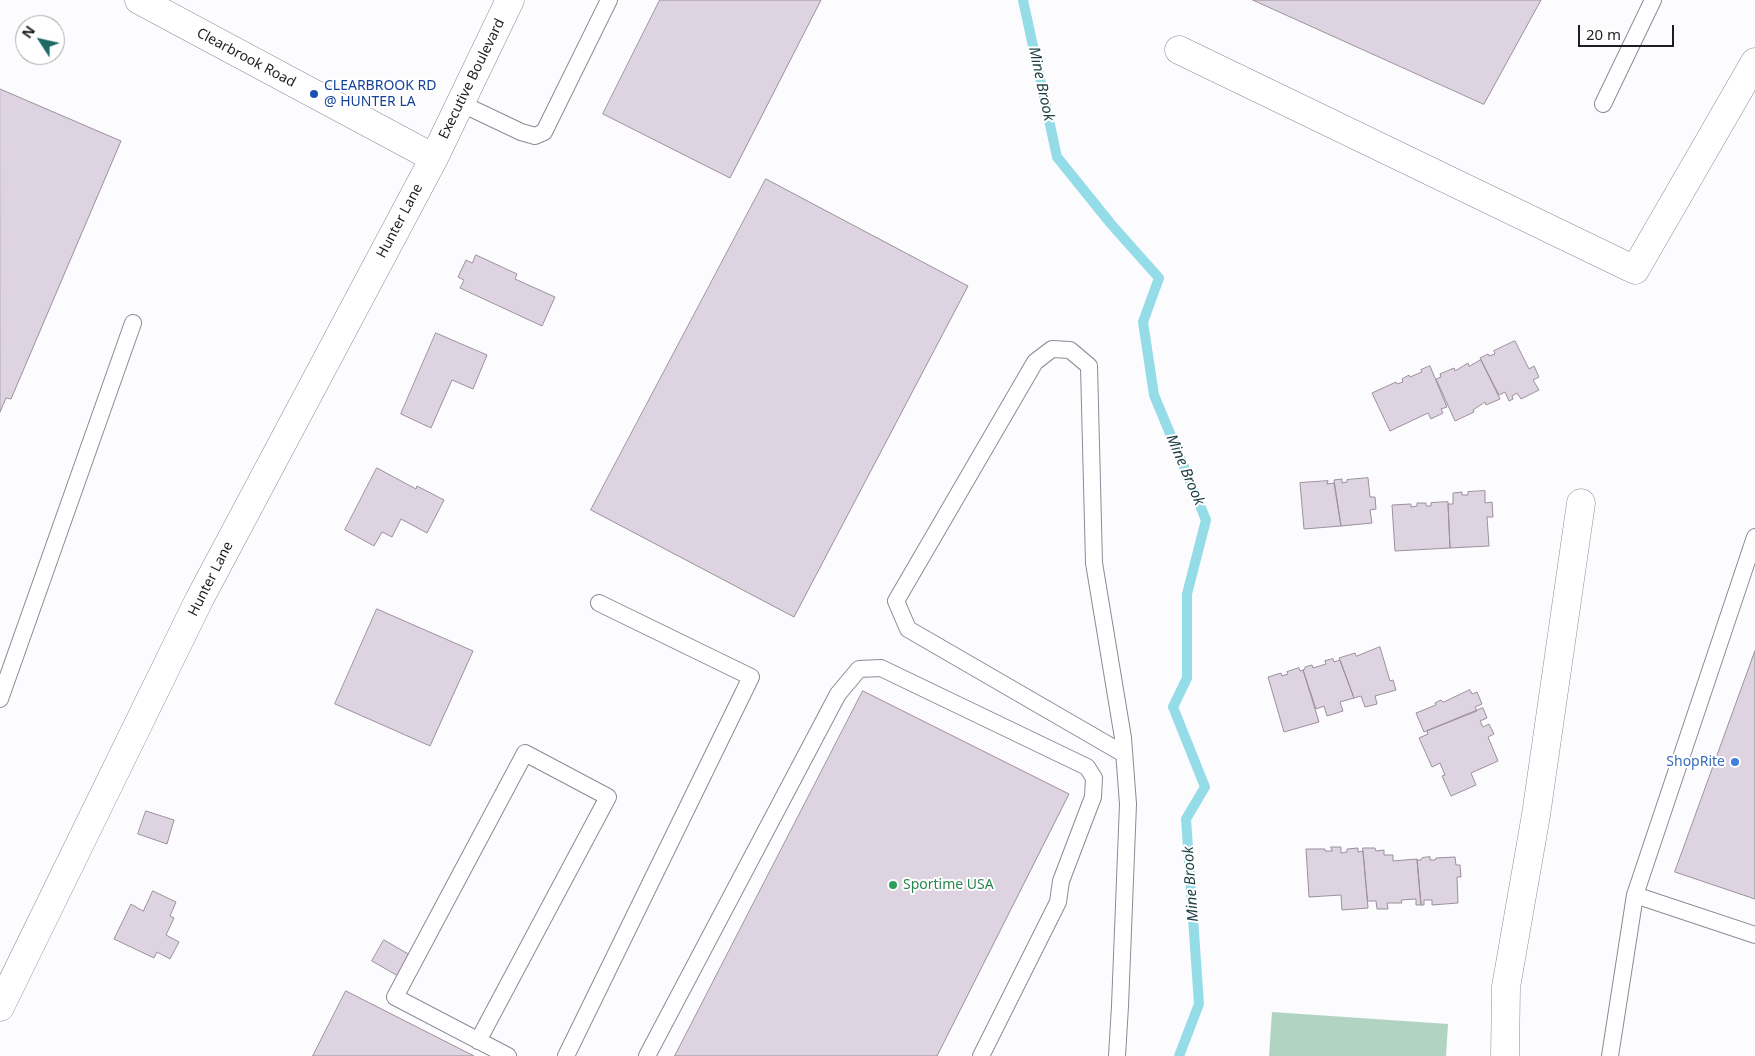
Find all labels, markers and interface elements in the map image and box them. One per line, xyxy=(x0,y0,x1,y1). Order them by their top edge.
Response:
north arrow xyxy=(15,15,65,65)
scale bar xyxy=(1580,15,1676,47)
street label: Executive Boulevard xyxy=(436,16,508,142)
text: N xyxy=(17,22,39,42)
text: 20 m xyxy=(1586,24,1621,44)
street label: Clearbrook Road xyxy=(194,25,298,91)
water label: Mine Brook xyxy=(1024,45,1058,123)
place label: CLEARBROOK RD @ HUNTER LA xyxy=(324,78,437,110)
marker: CLEARBROOK RD @ HUNTER LA xyxy=(308,88,320,100)
street label: Hunter Lane xyxy=(373,181,427,261)
water label: Mine Brook xyxy=(1162,432,1208,508)
street label: Hunter Lane xyxy=(185,539,237,619)
place label: ShopRite xyxy=(1666,754,1725,770)
marker: ShopRite xyxy=(1729,756,1741,768)
water label: Mine Brook xyxy=(1179,846,1203,922)
place label: Sportime USA xyxy=(903,877,994,893)
marker: Sportime USA xyxy=(887,879,899,891)

